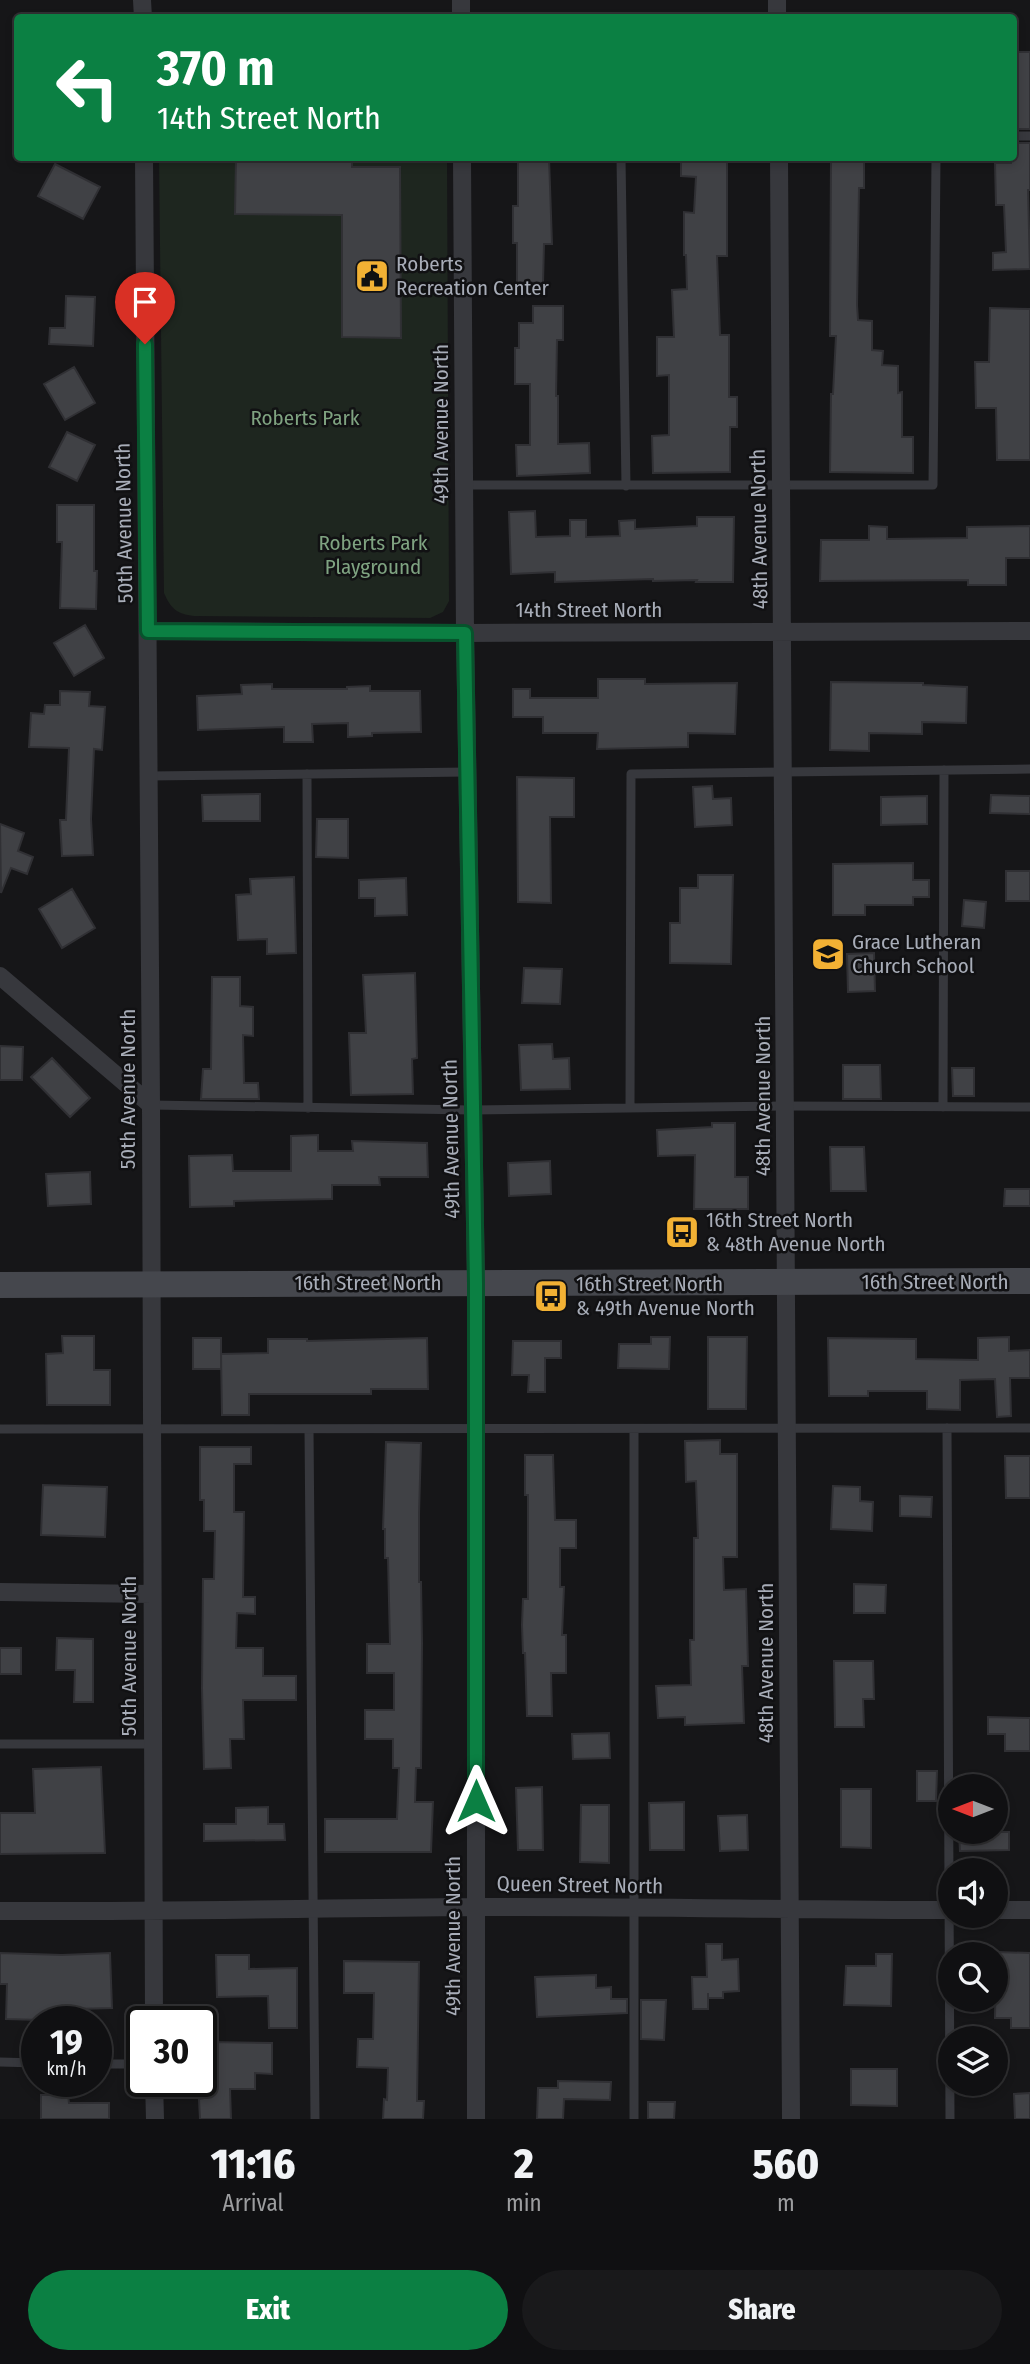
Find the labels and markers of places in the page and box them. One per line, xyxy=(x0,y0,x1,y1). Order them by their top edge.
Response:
place label: Roberts Recreation Center xyxy=(396,251,550,301)
public building icon: Roberts Recreation Center xyxy=(353,257,391,295)
pin xyxy=(115,272,175,344)
place label: Grace Lutheran Church School xyxy=(852,929,981,979)
school or university icon: Grace Lutheran Church School xyxy=(809,935,847,973)
place label: 16th Street North & 48th Avenue North xyxy=(706,1207,886,1257)
bus stop icon: 16th Street North & 48th Avenue North xyxy=(663,1213,701,1251)
place label: 16th Street North & 49th Avenue North xyxy=(576,1271,755,1321)
bus stop icon: 16th Street North & 49th Avenue North xyxy=(532,1277,570,1315)

